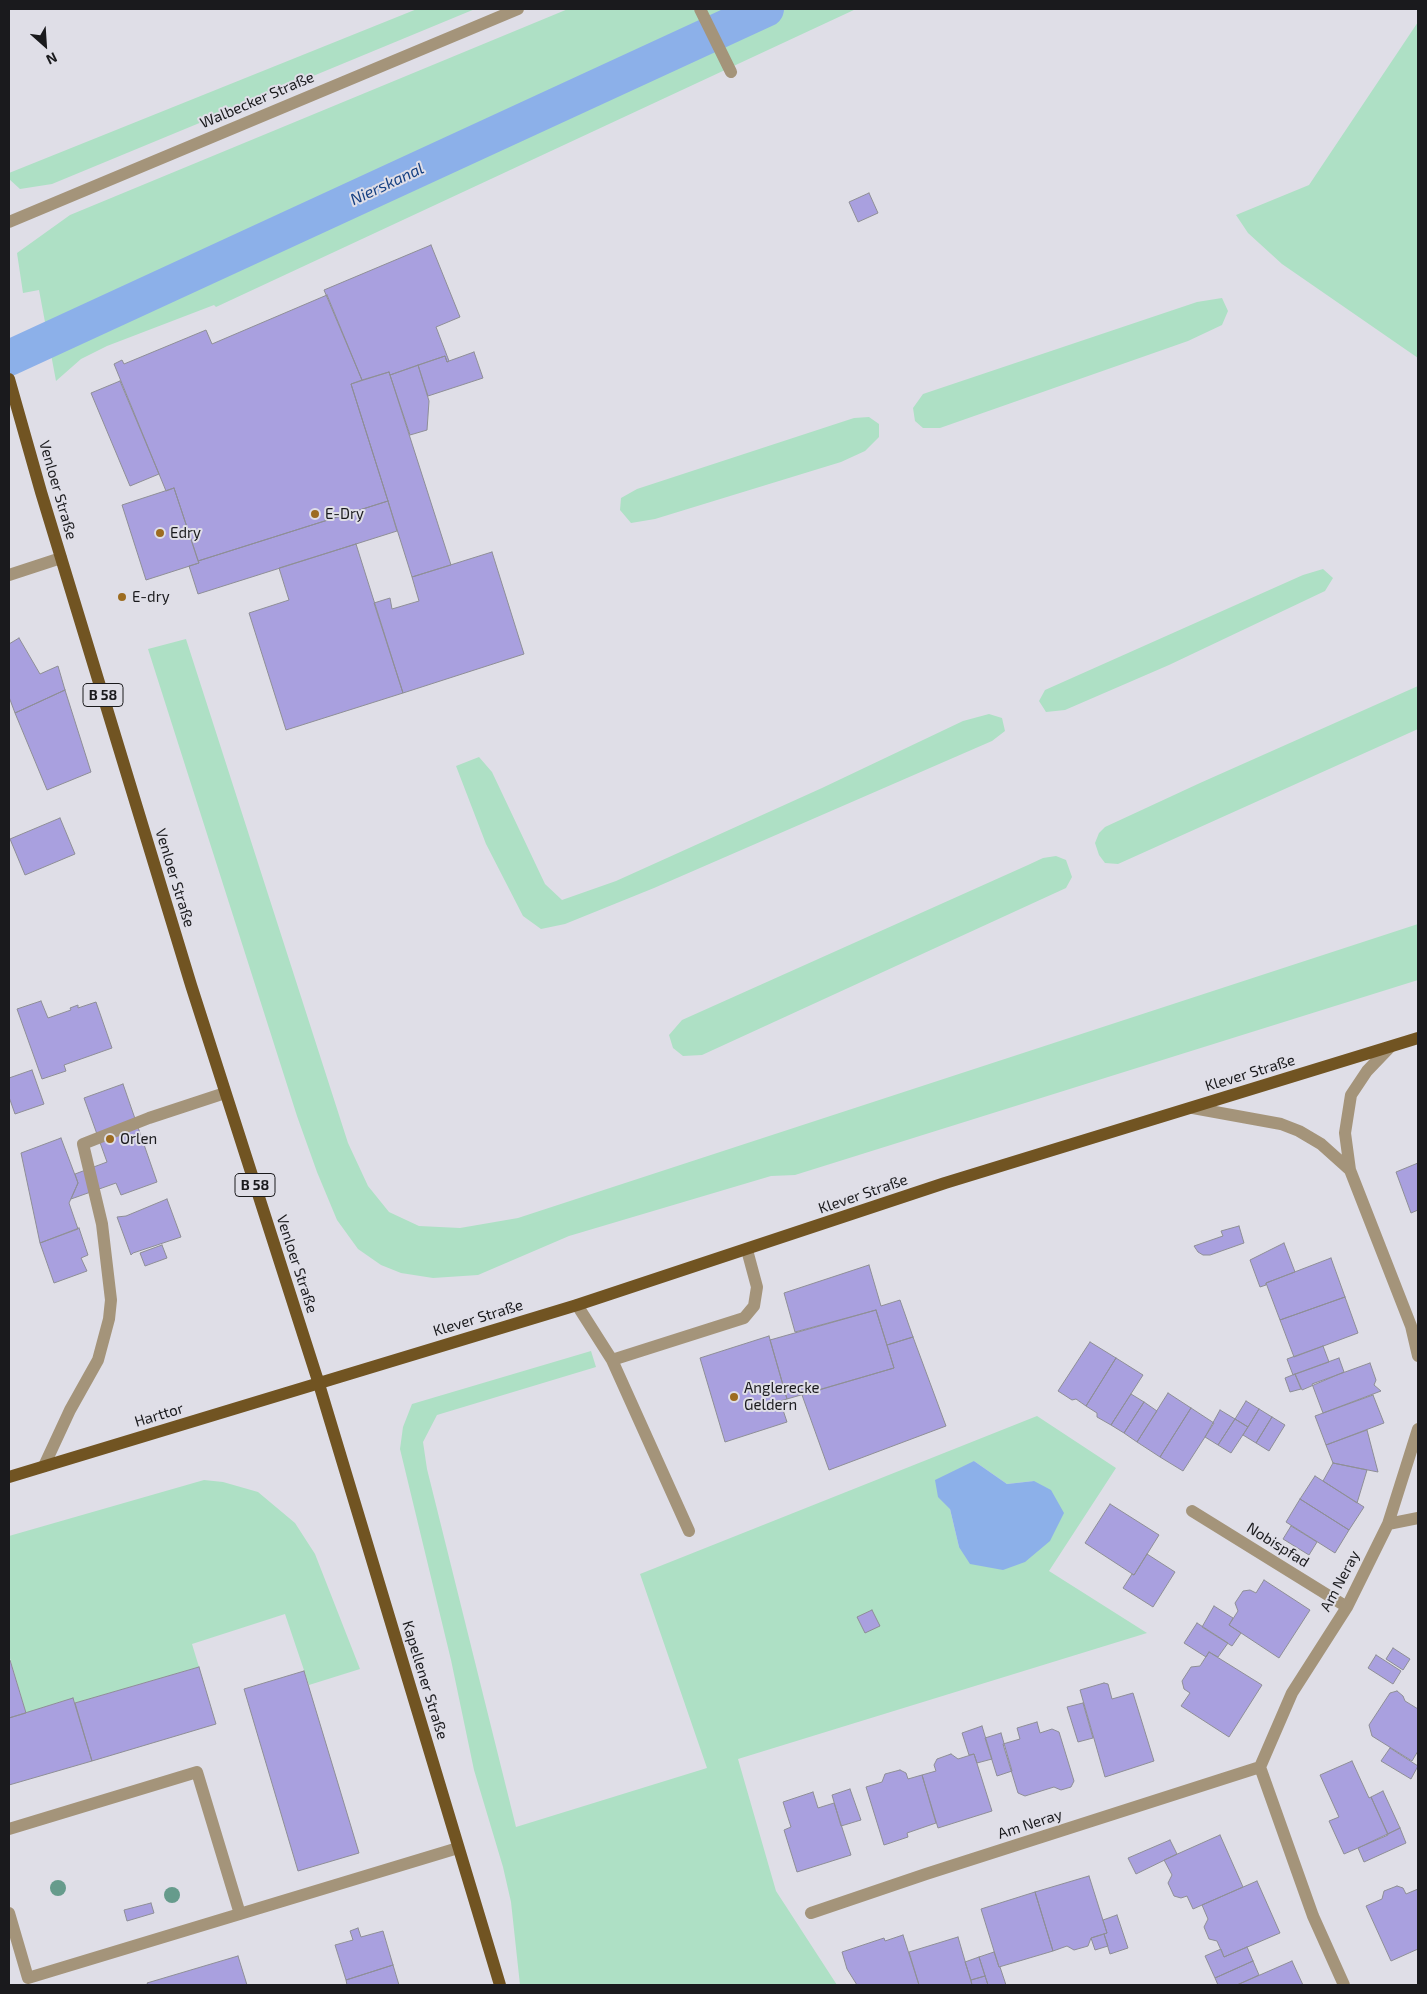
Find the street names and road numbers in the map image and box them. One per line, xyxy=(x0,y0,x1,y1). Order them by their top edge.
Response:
street label: Walbecker Straße xyxy=(197,68,317,132)
street label: Venloer Straße xyxy=(35,438,81,542)
road number: B 58 xyxy=(83,684,123,706)
street label: Venloer Straße xyxy=(151,827,199,929)
street label: Klever Straße xyxy=(1203,1051,1297,1095)
street label: Klever Straße xyxy=(816,1170,910,1218)
road number: B 58 xyxy=(235,1174,275,1196)
street label: Venloer Straße xyxy=(273,1213,321,1315)
street label: Klever Straße xyxy=(431,1296,525,1340)
street label: Harttor xyxy=(132,1399,186,1431)
street label: Nobispfad xyxy=(1243,1519,1313,1571)
street label: Am Neray xyxy=(1316,1547,1364,1615)
street label: Kapellener Straße xyxy=(398,1618,452,1742)
street label: Am Neray xyxy=(996,1805,1064,1843)

